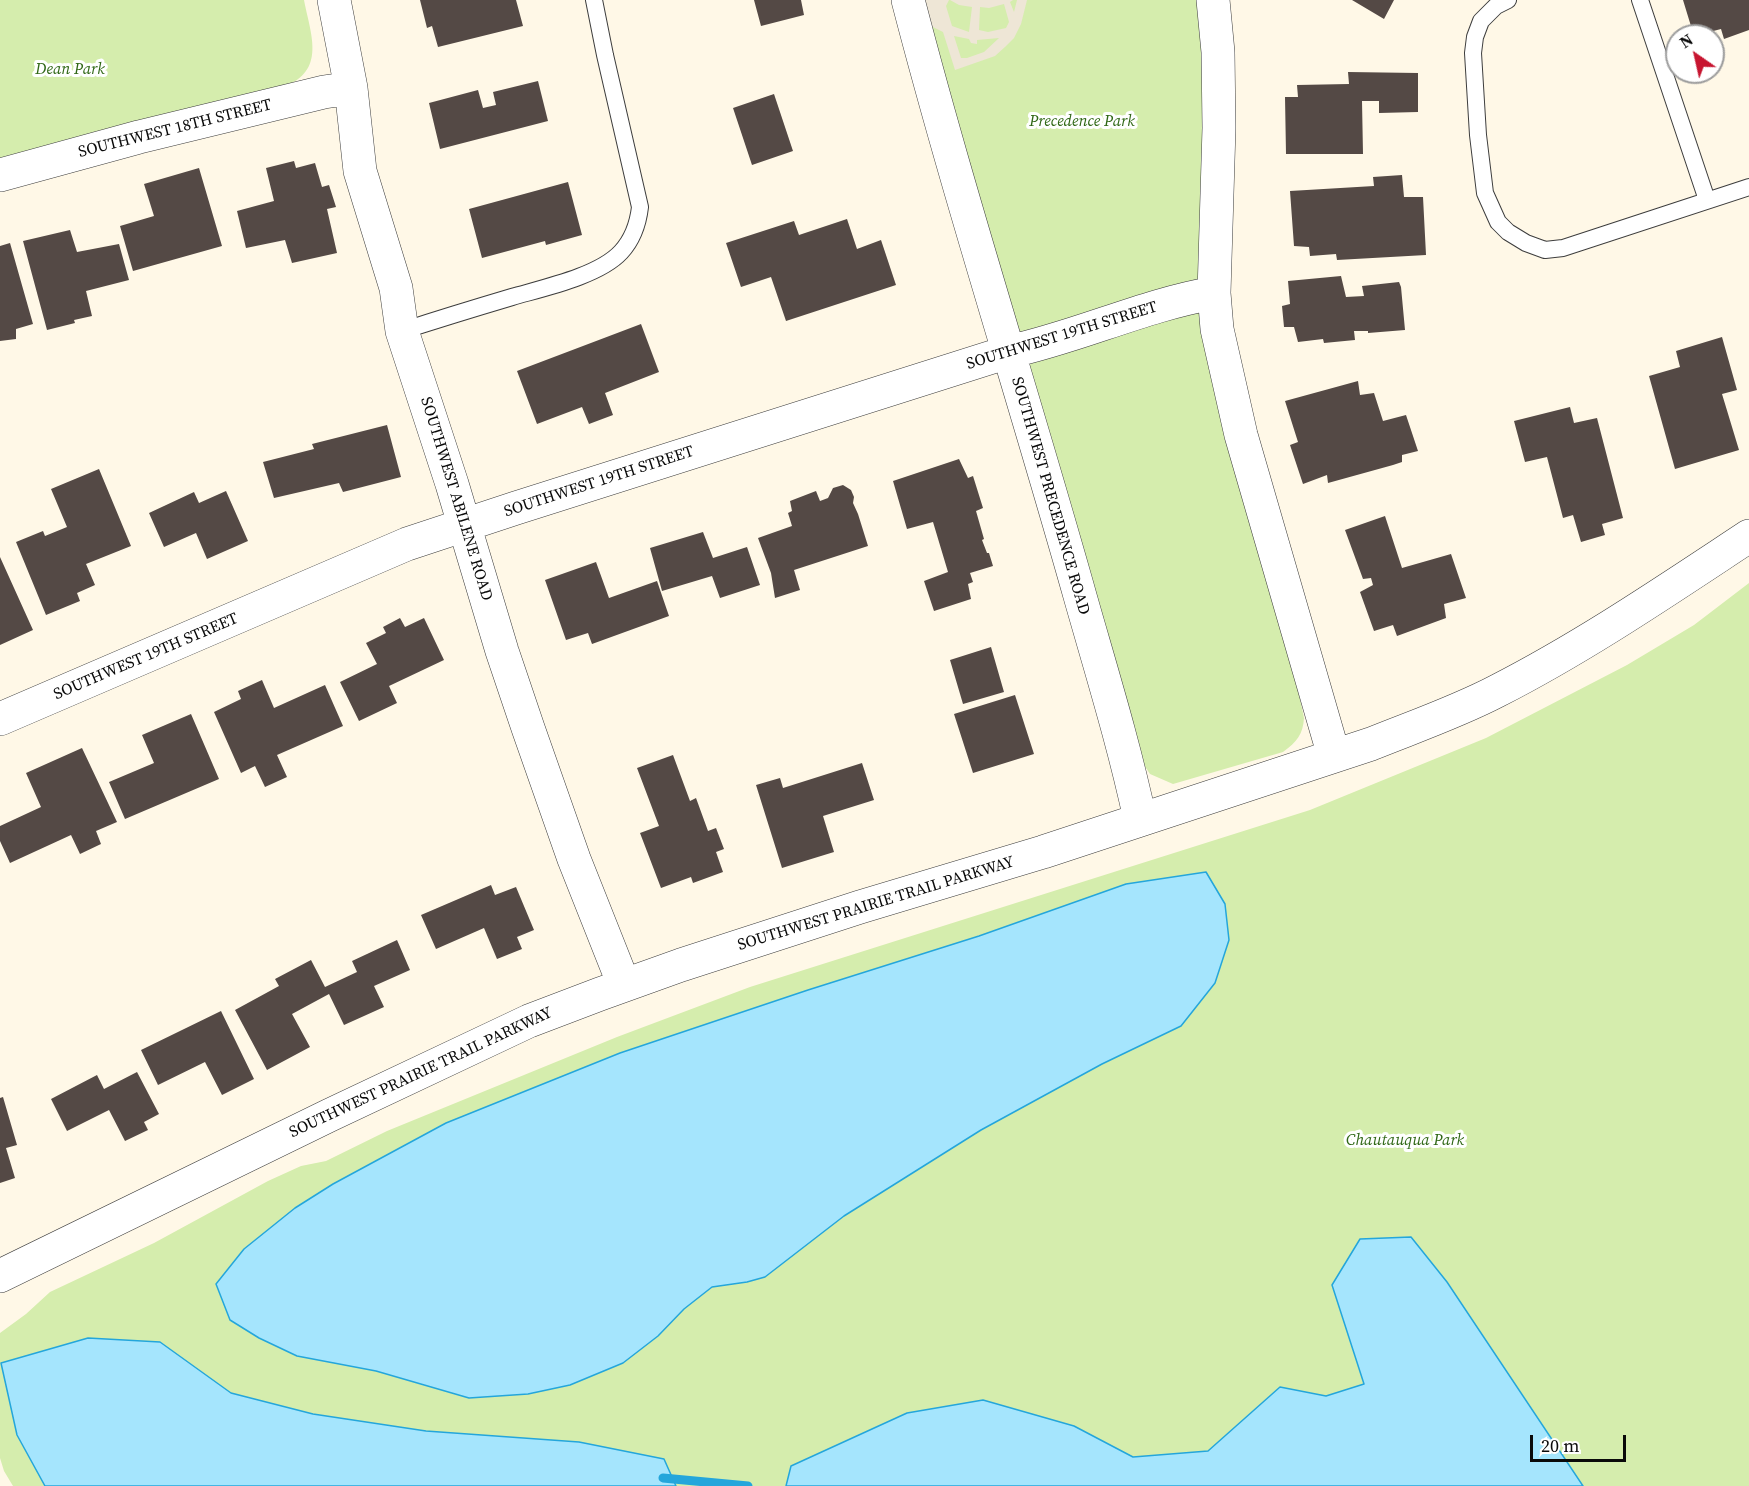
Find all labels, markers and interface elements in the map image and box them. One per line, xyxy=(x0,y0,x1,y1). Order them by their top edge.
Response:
north arrow xyxy=(1665,24,1725,84)
text: N xyxy=(1675,28,1697,53)
park label: Dean Park xyxy=(35,60,105,80)
street label: SOUTHWEST 18TH STREET xyxy=(76,96,274,162)
park label: Precedence Park xyxy=(1029,112,1135,132)
street label: SOUTHWEST 19TH STREET xyxy=(964,298,1160,374)
street label: SOUTHWEST PRECEDENCE ROAD xyxy=(1007,375,1093,617)
street label: SOUTHWEST ABILENE ROAD xyxy=(416,395,496,603)
street label: SOUTHWEST 19TH STREET xyxy=(502,442,696,522)
street label: SOUTHWEST 19TH STREET xyxy=(51,609,241,705)
street label: SOUTHWEST PRAIRIE TRAIL PARKWAY xyxy=(735,853,1017,955)
street label: SOUTHWEST PRAIRIE TRAIL PARKWAY xyxy=(286,1003,556,1143)
park label: Chautauqua Park xyxy=(1346,1131,1464,1151)
scale bar xyxy=(1533,1423,1629,1461)
text: 20 m xyxy=(1541,1433,1579,1458)

